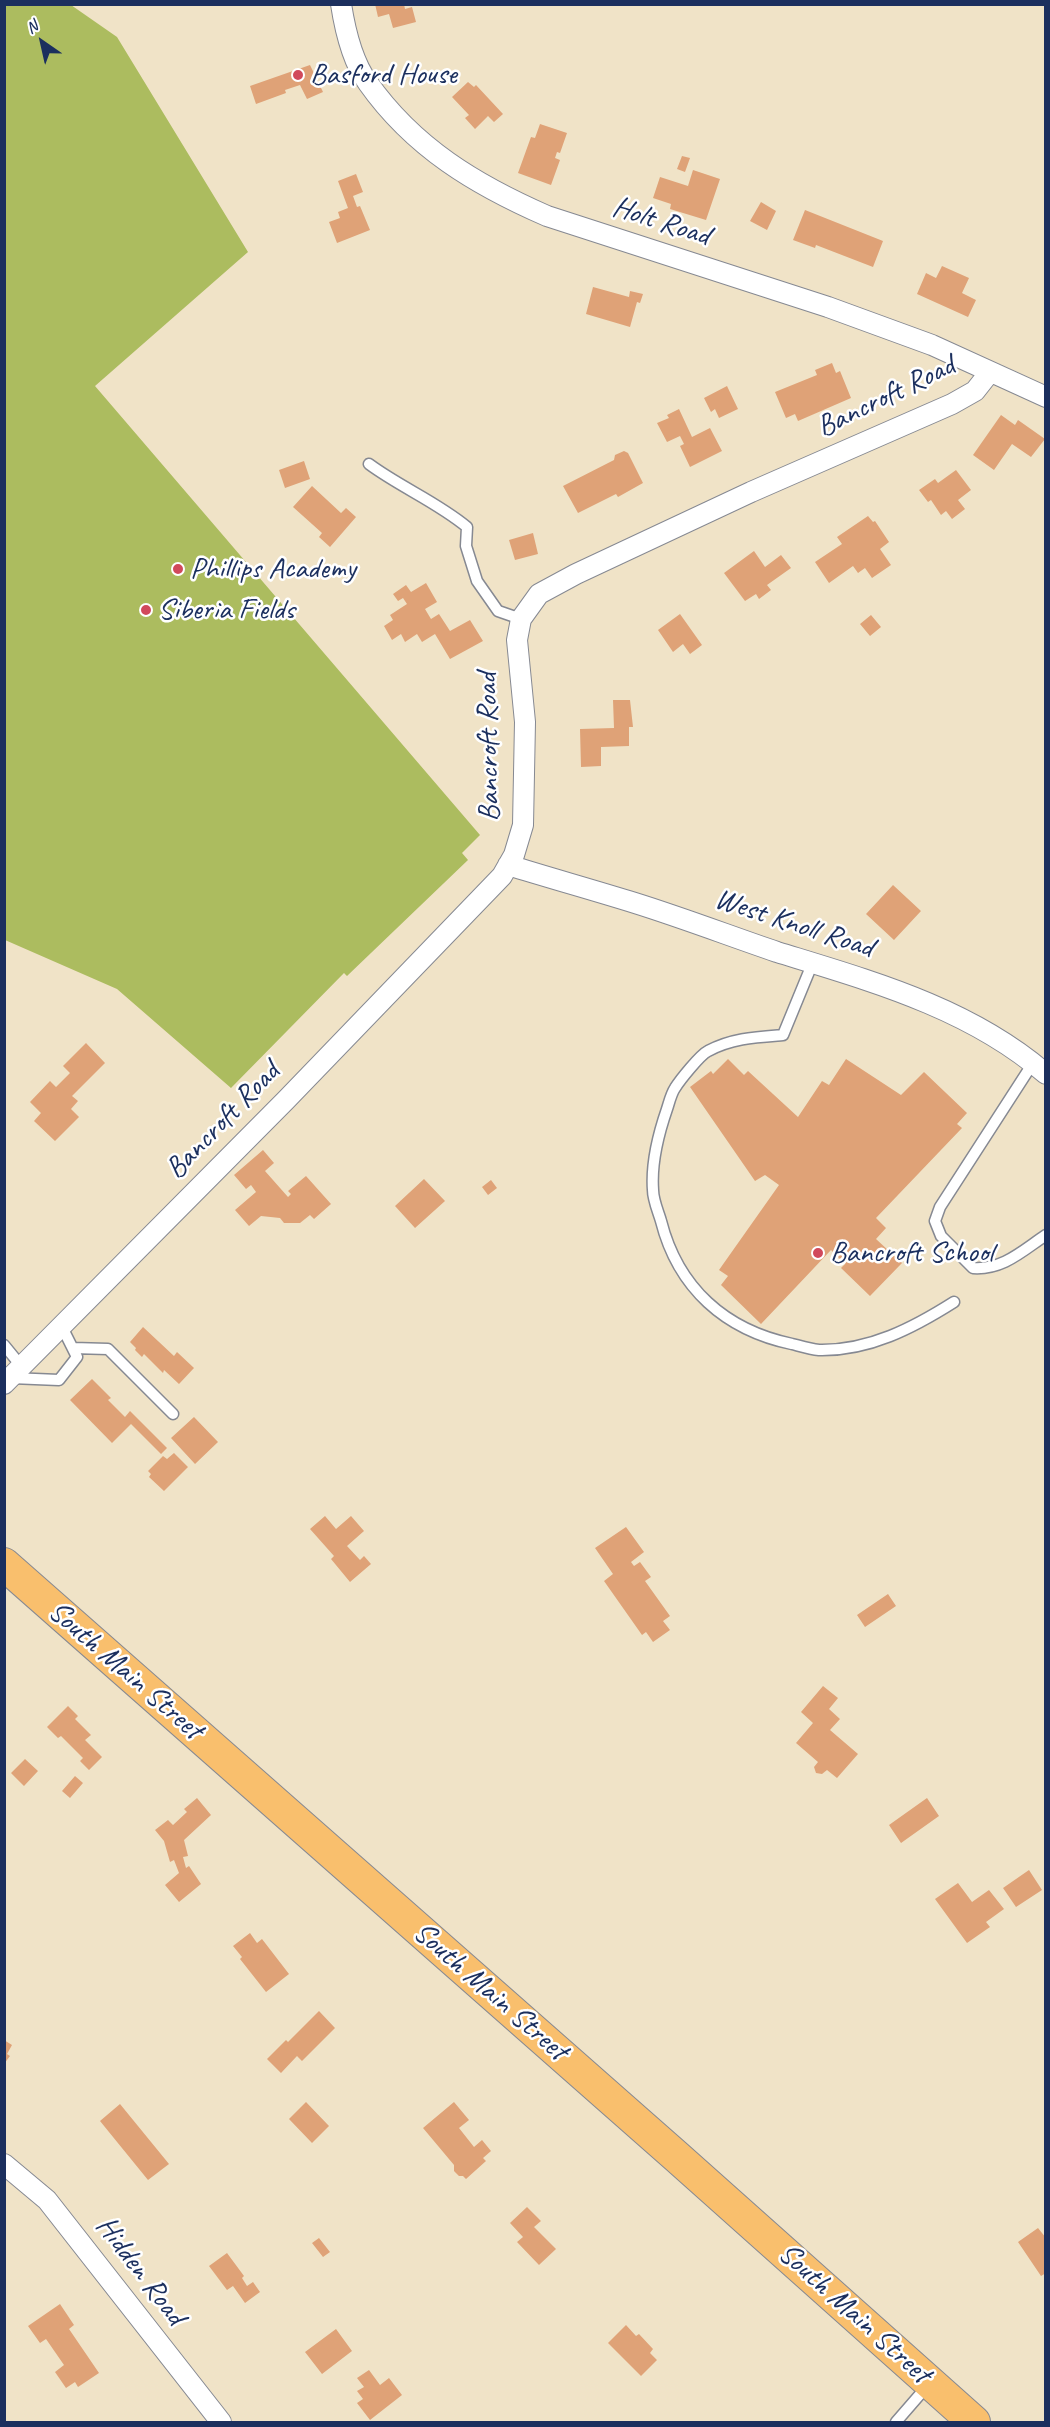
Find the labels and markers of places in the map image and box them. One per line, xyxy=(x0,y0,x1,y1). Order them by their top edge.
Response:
place label: Basford House xyxy=(310,57,457,93)
marker: Basford House xyxy=(291,68,305,82)
place label: Phillips Academy xyxy=(190,551,356,587)
marker: Phillips Academy xyxy=(171,562,185,576)
place label: Siberia Fields xyxy=(158,592,295,628)
marker: Siberia Fields xyxy=(139,603,153,617)
place label: Bancroft School xyxy=(830,1235,993,1271)
marker: Bancroft School xyxy=(811,1246,825,1260)

